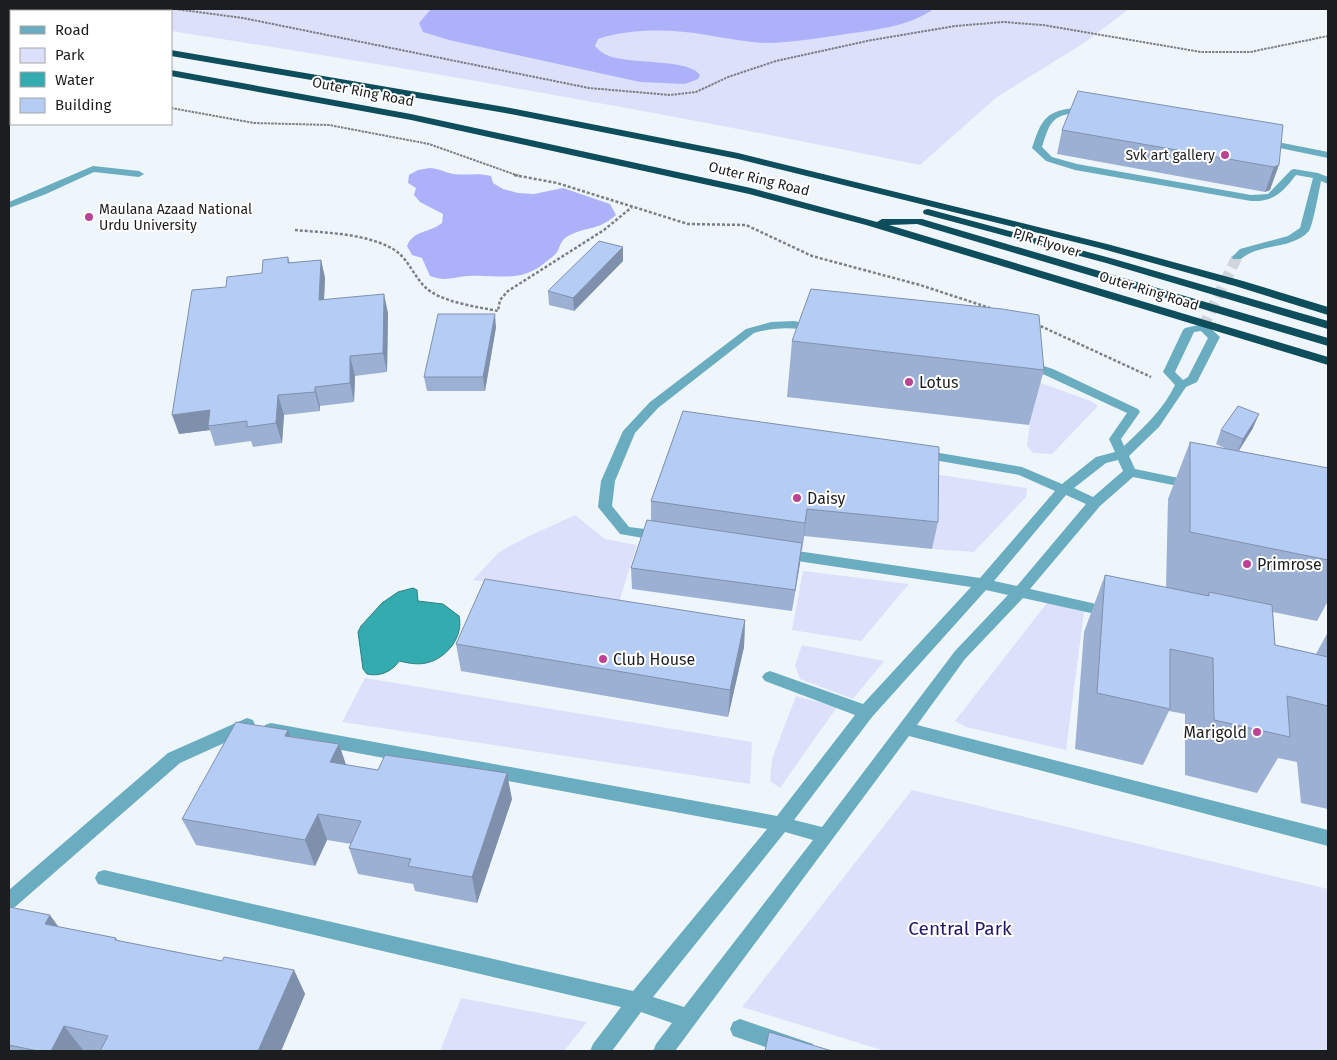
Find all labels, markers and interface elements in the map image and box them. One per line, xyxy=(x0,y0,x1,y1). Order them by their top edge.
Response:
legend xyxy=(10,10,172,125)
text: Road xyxy=(55,21,90,39)
text: Park xyxy=(55,46,85,64)
text: Water xyxy=(55,71,94,89)
street label: Outer Ring Road xyxy=(311,74,415,110)
text: Building xyxy=(55,96,111,114)
place label: Svk art gallery xyxy=(1125,147,1215,164)
marker: Svk art gallery xyxy=(1219,149,1231,161)
street label: Outer Ring Road xyxy=(707,158,811,200)
place label: Maulana Azaad National Urdu University xyxy=(99,201,252,234)
marker: Maulana Azaad National Urdu University xyxy=(83,211,95,223)
street label: PJR Flyover xyxy=(1011,225,1083,261)
street label: Outer Ring Road xyxy=(1097,268,1201,314)
place label: Lotus xyxy=(919,373,958,392)
marker: Lotus xyxy=(903,376,915,388)
place label: Daisy xyxy=(807,489,846,508)
marker: Daisy xyxy=(791,492,803,504)
place label: Primrose xyxy=(1257,555,1322,574)
marker: Primrose xyxy=(1241,558,1253,570)
place label: Club House xyxy=(613,650,695,669)
marker: Club House xyxy=(597,653,609,665)
place label: Marigold xyxy=(1184,723,1247,742)
marker: Marigold xyxy=(1251,726,1263,738)
park label: Central Park xyxy=(908,917,1012,940)

